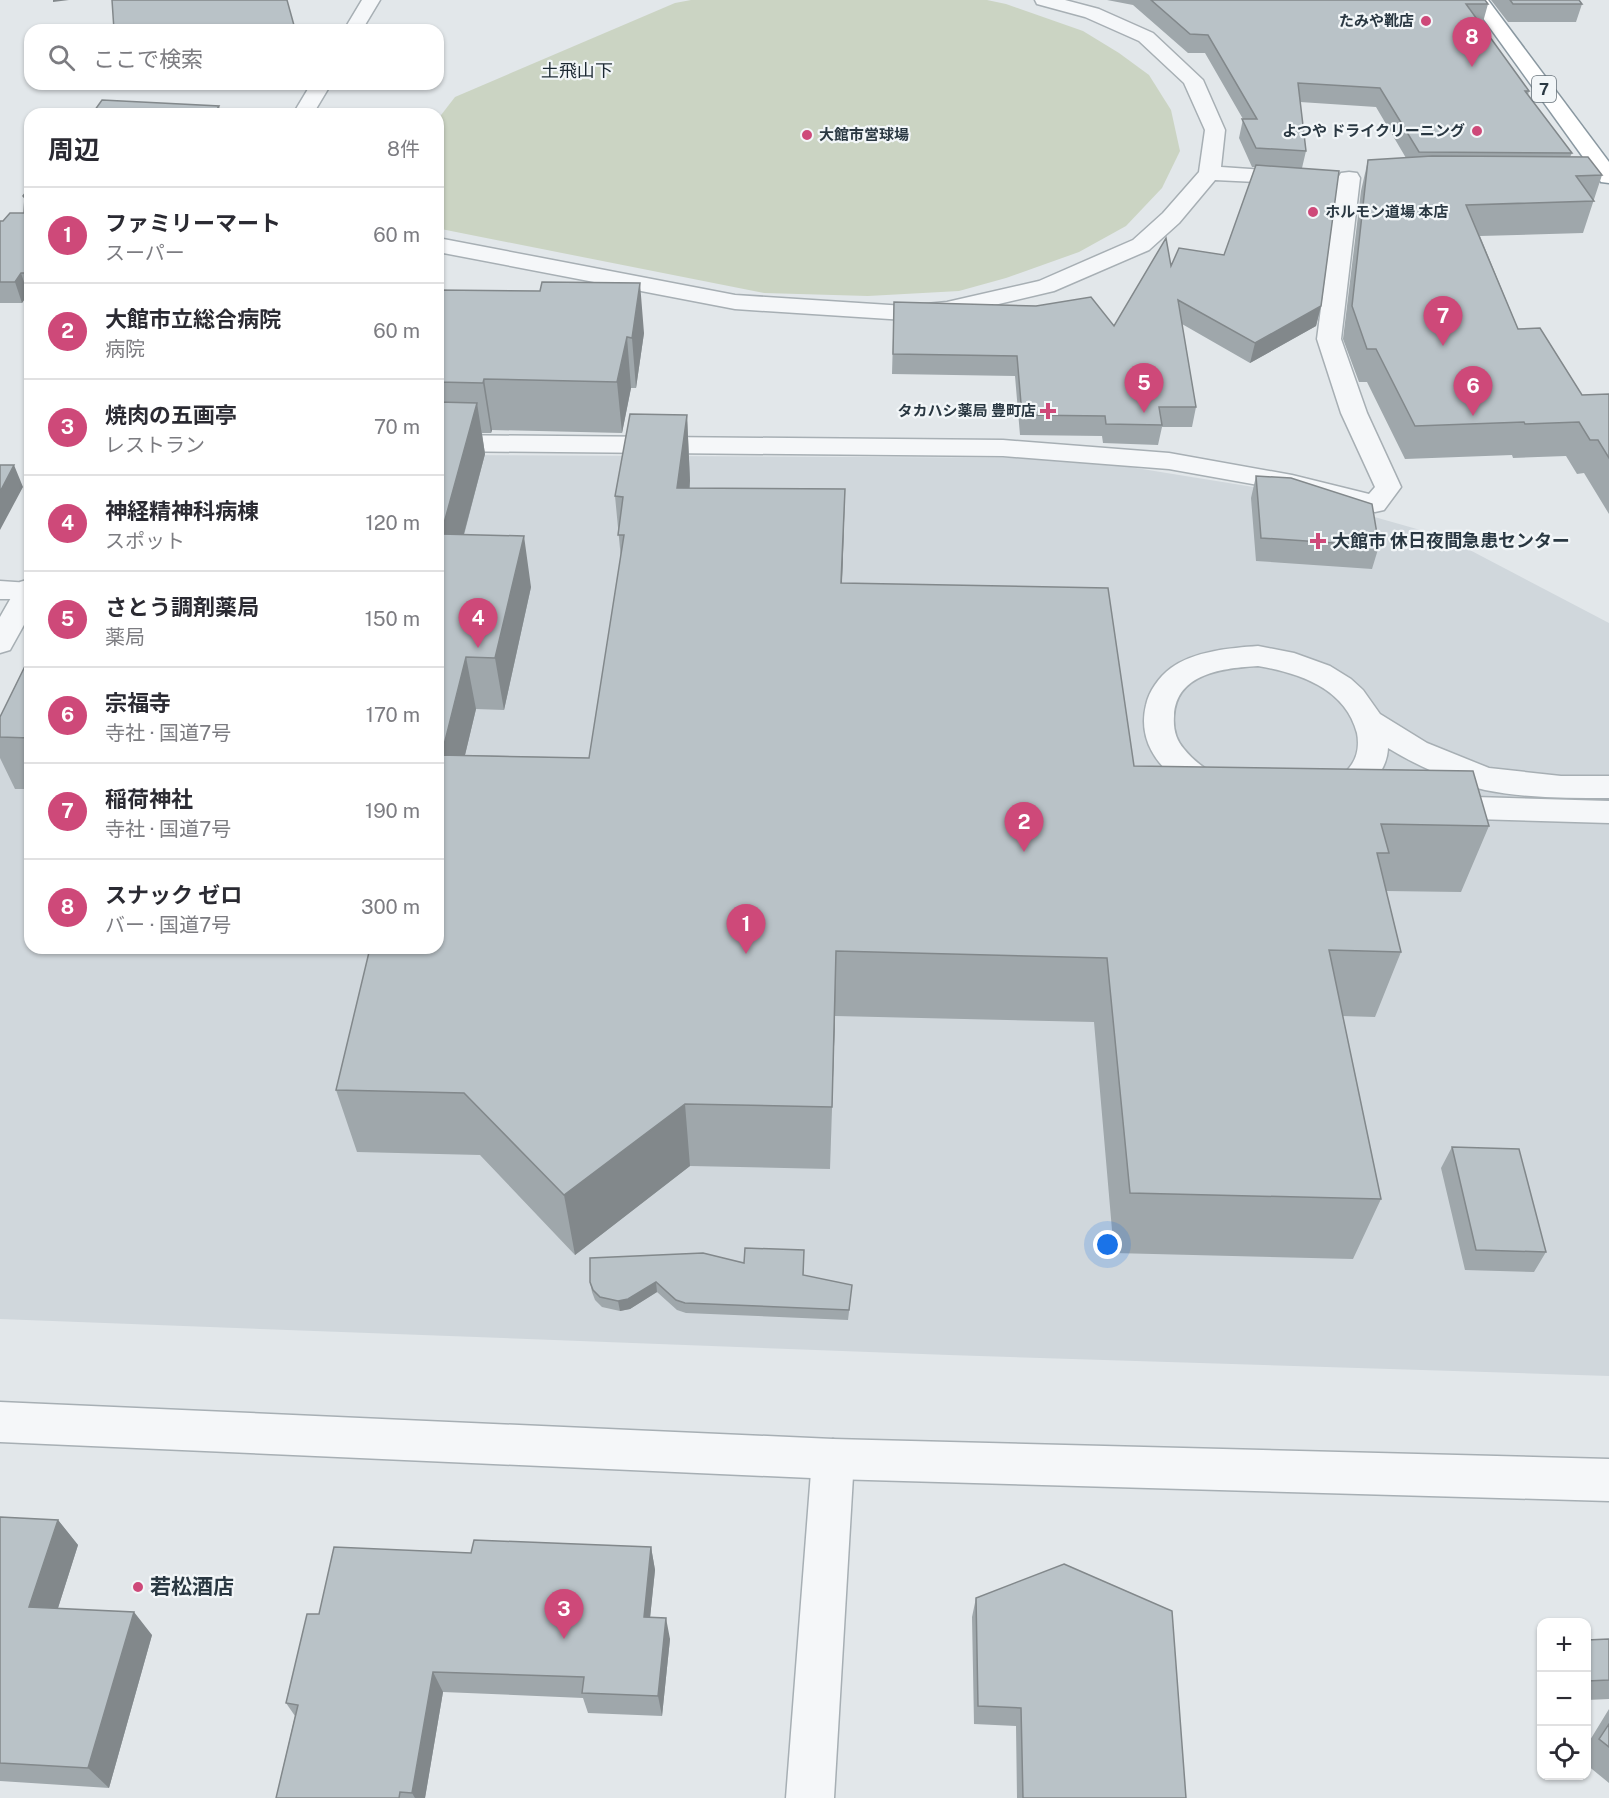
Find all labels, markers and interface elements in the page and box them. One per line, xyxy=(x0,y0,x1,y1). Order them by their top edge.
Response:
place label: たみや靴店 xyxy=(1339,12,1414,29)
marker: たみや靴店 xyxy=(1419,14,1433,28)
pin: 8 xyxy=(1452,17,1492,67)
search box xyxy=(24,24,444,90)
icon: search xyxy=(45,41,78,74)
text: ここで検索 xyxy=(93,46,203,72)
district label: 土飛山下 xyxy=(541,60,613,81)
road number: 7 xyxy=(1532,76,1556,102)
place label: よつや ドライクリーニング xyxy=(1282,122,1465,139)
marker: よつや ドライクリーニング xyxy=(1470,124,1484,138)
place label: 大館市営球場 xyxy=(819,126,909,143)
marker: 大館市営球場 xyxy=(800,128,814,142)
text: 周辺 xyxy=(48,134,100,165)
text: 8件 xyxy=(387,137,420,161)
place label: ホルモン道場 本店 xyxy=(1325,203,1448,220)
marker: ホルモン道場 本店 xyxy=(1306,205,1320,219)
text: ファミリーマート xyxy=(105,210,281,236)
text: 1 xyxy=(63,223,72,247)
text: 60 m xyxy=(373,223,420,247)
text: スーパー xyxy=(105,241,185,265)
pin: 7 xyxy=(1424,296,1462,346)
text: 大館市立総合病院 xyxy=(105,306,281,332)
text: 2 xyxy=(61,319,74,343)
text: 60 m xyxy=(373,319,420,343)
text: 病院 xyxy=(105,337,145,361)
pin: 5 xyxy=(1124,364,1164,413)
pin: 6 xyxy=(1454,366,1492,416)
text: 焼肉の五画亭 xyxy=(105,402,237,428)
place label: タカハシ薬局 豊町店 xyxy=(898,402,1036,419)
marker: タカハシ薬局 豊町店 xyxy=(1041,404,1055,418)
text: 3 xyxy=(61,415,74,439)
text: 70 m xyxy=(374,415,420,439)
text: レストラン xyxy=(105,433,205,457)
text: 神経精神科病棟 xyxy=(105,498,259,524)
text: 4 xyxy=(61,511,74,535)
text: 120 m xyxy=(366,511,420,535)
text: スポット xyxy=(105,529,185,553)
place label: 大館市 休日夜間急患センター xyxy=(1332,530,1570,551)
marker: 大館市 休日夜間急患センター xyxy=(1309,532,1327,550)
text: さとう調剤薬局 xyxy=(105,594,259,620)
pin: 4 xyxy=(458,598,498,648)
text: 5 xyxy=(61,607,74,631)
text: 150 m xyxy=(365,607,420,631)
text: 薬局 xyxy=(105,625,145,649)
text: 宗福寺 xyxy=(105,690,171,716)
text: 6 xyxy=(61,703,74,727)
text: 170 m xyxy=(366,703,420,727)
text: 寺社 · 国道7号 xyxy=(105,721,231,745)
text: 稲荷神社 xyxy=(105,786,193,812)
text: 7 xyxy=(61,799,74,823)
text: 190 m xyxy=(365,799,420,823)
pin: 2 xyxy=(1004,802,1044,852)
text: 寺社 · 国道7号 xyxy=(105,817,231,841)
text: スナック ゼロ xyxy=(105,882,242,908)
text: 8 xyxy=(61,895,74,919)
text: 300 m xyxy=(361,895,420,919)
pin: 1 xyxy=(726,904,766,954)
text: バー · 国道7号 xyxy=(105,913,231,937)
your location xyxy=(1093,1230,1122,1259)
place label: 若松酒店 xyxy=(150,1574,234,1599)
marker: 若松酒店 xyxy=(131,1580,145,1594)
pin: 3 xyxy=(544,1590,584,1639)
map controls xyxy=(1537,1618,1591,1780)
button: + xyxy=(1537,1618,1591,1672)
button: − xyxy=(1537,1672,1591,1726)
button: locate xyxy=(1537,1726,1591,1780)

